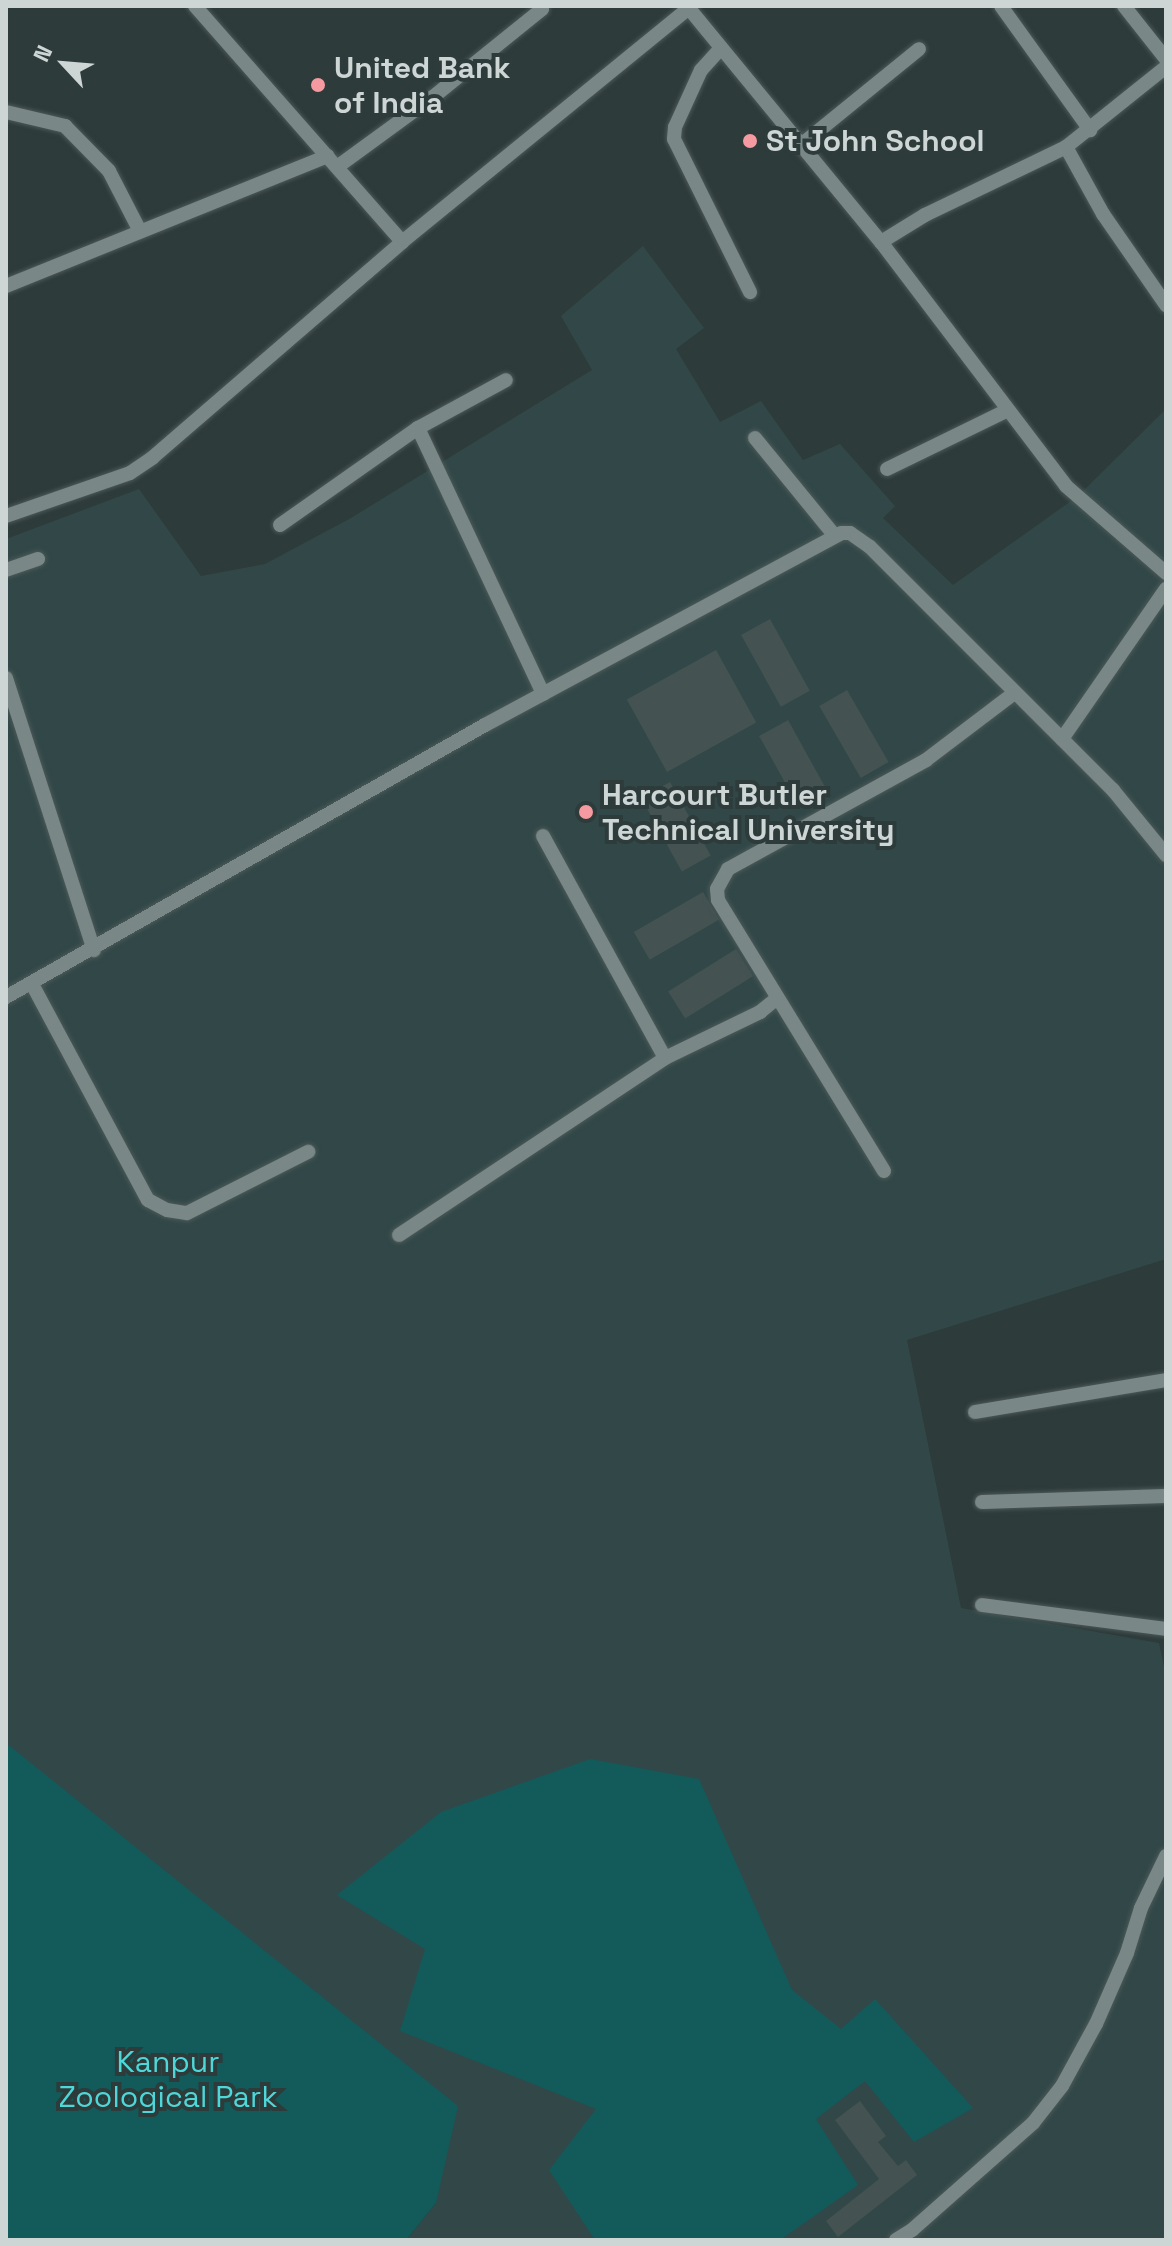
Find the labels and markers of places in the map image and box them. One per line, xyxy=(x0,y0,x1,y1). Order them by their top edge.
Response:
place label: United Bank of India xyxy=(334,50,510,120)
marker: United Bank of India xyxy=(309,76,327,94)
place label: St John School xyxy=(766,123,985,159)
marker: St John School xyxy=(741,132,759,150)
place label: Harcourt Butler Technical University xyxy=(602,777,894,848)
marker: Harcourt Butler Technical University xyxy=(577,803,595,821)

